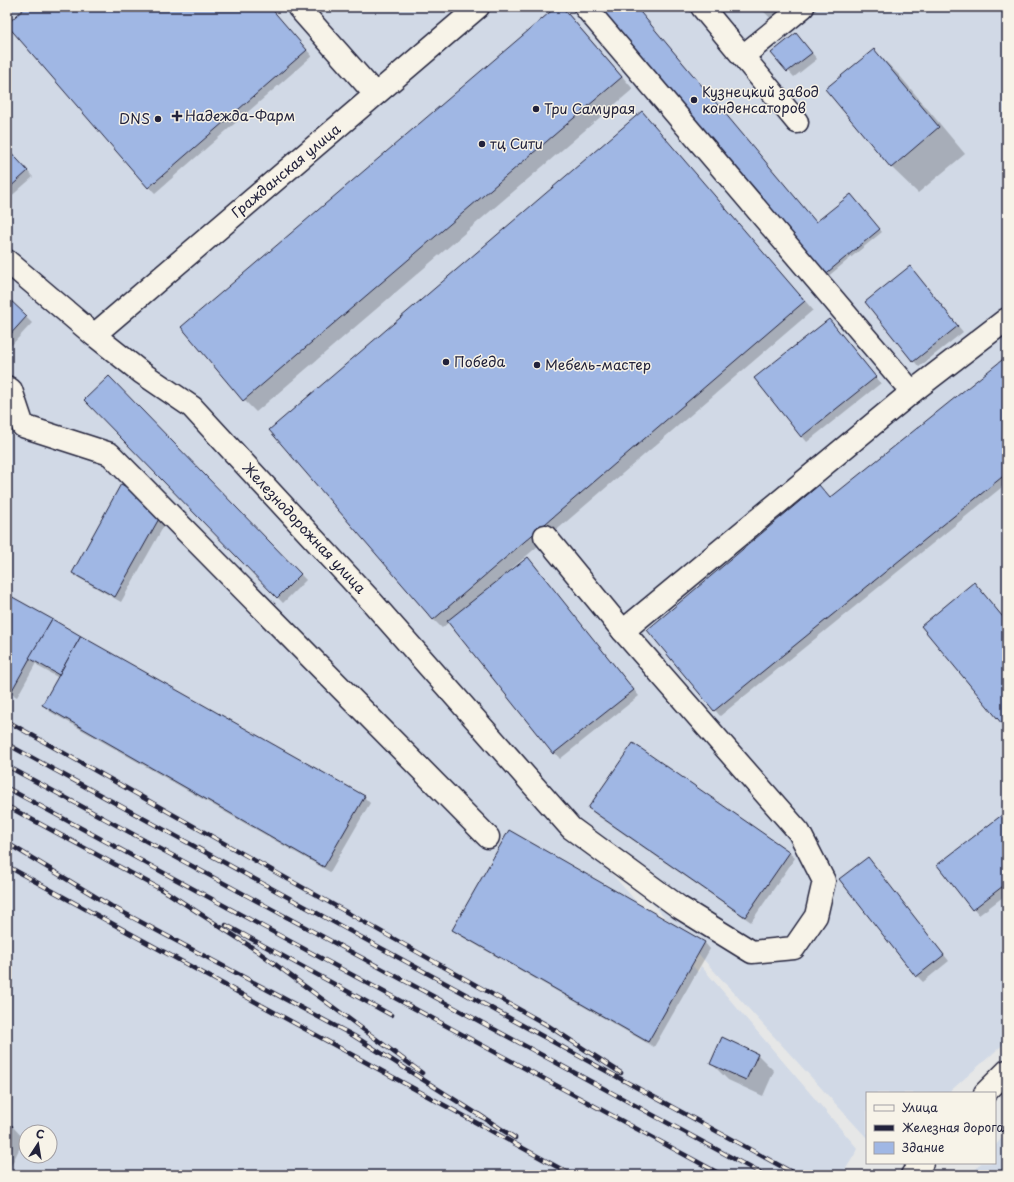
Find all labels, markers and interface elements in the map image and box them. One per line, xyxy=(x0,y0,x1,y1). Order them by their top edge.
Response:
place label: Кузнецкий завод конденсаторов xyxy=(702,81,819,118)
marker: Кузнецкий завод конденсаторов xyxy=(689,95,699,105)
place label: Три Самурая xyxy=(544,98,635,119)
marker: Три Самурая xyxy=(531,104,541,114)
place label: Надежда-Фарм xyxy=(185,105,295,126)
place label: DNS xyxy=(119,108,150,129)
marker: Надежда-Фарм xyxy=(172,111,182,121)
marker: DNS xyxy=(153,114,163,124)
street label: Гражданская улица xyxy=(226,118,345,223)
place label: тц Сити xyxy=(490,133,543,154)
marker: тц Сити xyxy=(477,139,487,149)
place label: Победа xyxy=(454,351,505,372)
place label: Мебель-мастер xyxy=(545,354,651,375)
marker: Победа xyxy=(441,357,451,367)
marker: Мебель-мастер xyxy=(532,360,542,370)
street label: Железнодорожная улица xyxy=(238,457,371,598)
legend xyxy=(866,1092,996,1164)
text: Улица xyxy=(902,1098,938,1116)
text: Железная дорога xyxy=(902,1118,1005,1136)
north arrow xyxy=(18,1124,58,1164)
text: С xyxy=(34,1125,46,1143)
text: Здание xyxy=(902,1138,944,1156)

